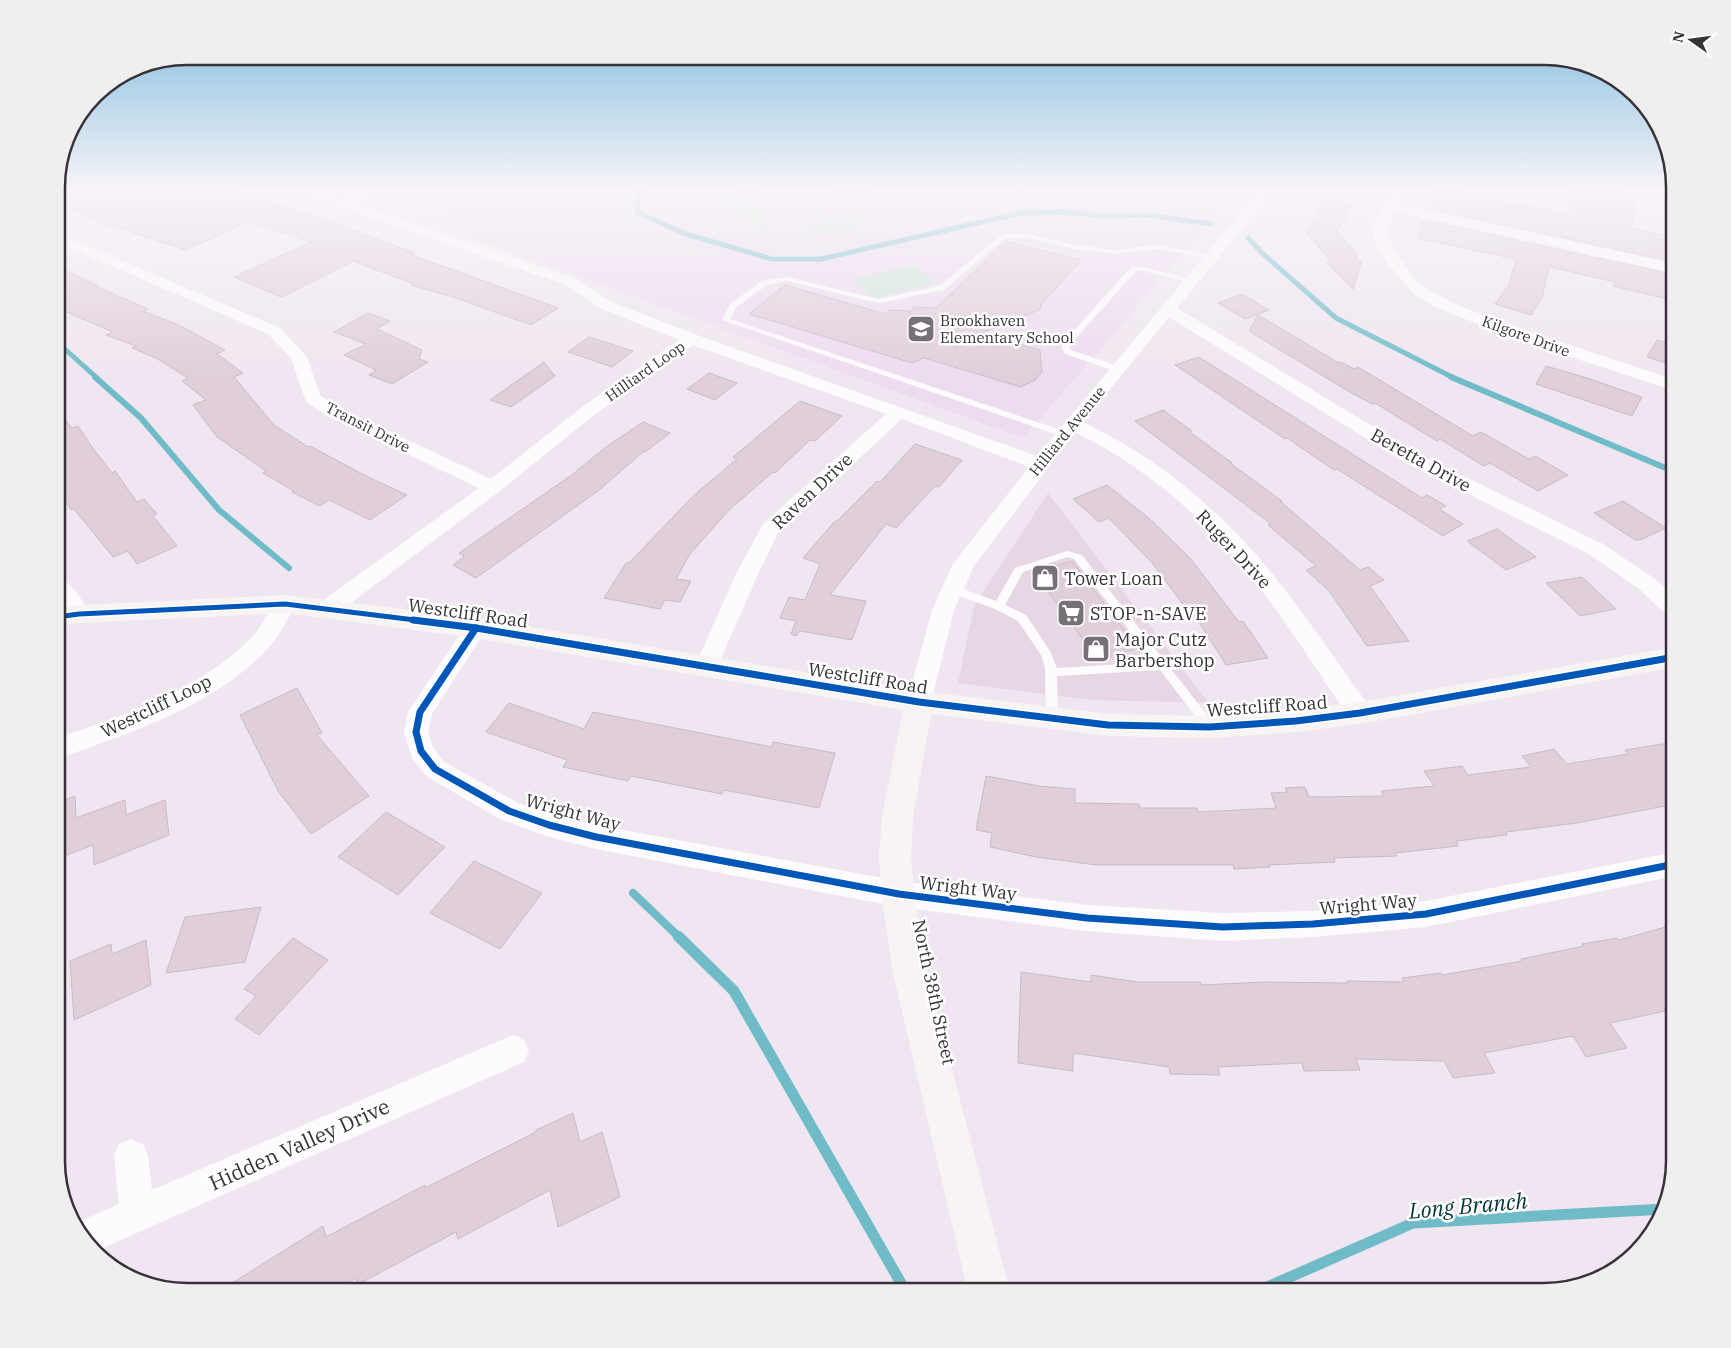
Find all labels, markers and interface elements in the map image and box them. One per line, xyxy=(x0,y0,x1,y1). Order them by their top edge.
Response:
north arrow xyxy=(1666,15,1716,65)
text: N xyxy=(1668,29,1688,44)
place label: Brookhaven Elementary School xyxy=(940,311,1074,347)
street label: Kilgore Drive xyxy=(1479,311,1573,361)
school or university icon: Brookhaven Elementary School xyxy=(906,314,936,344)
street label: Hilliard Loop xyxy=(602,337,688,405)
street label: Hilliard Avenue xyxy=(1025,382,1109,480)
street label: Transit Drive xyxy=(322,398,414,456)
street label: Beretta Drive xyxy=(1367,423,1475,497)
street label: Raven Drive xyxy=(767,448,857,534)
street label: Ruger Drive xyxy=(1191,505,1277,593)
shop icon: Tower Loan xyxy=(1030,563,1060,593)
place label: Tower Loan xyxy=(1064,567,1163,590)
street label: Westcliff Road xyxy=(406,593,530,633)
supermarket icon: STOP-n-SAVE xyxy=(1056,598,1086,628)
place label: STOP-n-SAVE xyxy=(1090,602,1207,625)
place label: Major Cutz Barbershop xyxy=(1115,628,1215,672)
shop icon: Major Cutz Barbershop xyxy=(1081,634,1111,664)
street label: Westcliff Road xyxy=(806,657,930,699)
street label: Westcliff Loop xyxy=(97,669,215,743)
street label: Westcliff Road xyxy=(1206,690,1328,722)
street label: Wright Way xyxy=(523,788,624,836)
street label: Wright Way xyxy=(918,871,1018,905)
street label: Wright Way xyxy=(1318,888,1418,920)
street label: North 38th Street xyxy=(907,917,961,1067)
street label: Hidden Valley Drive xyxy=(204,1092,394,1196)
water label: Long Branch xyxy=(1406,1185,1529,1225)

